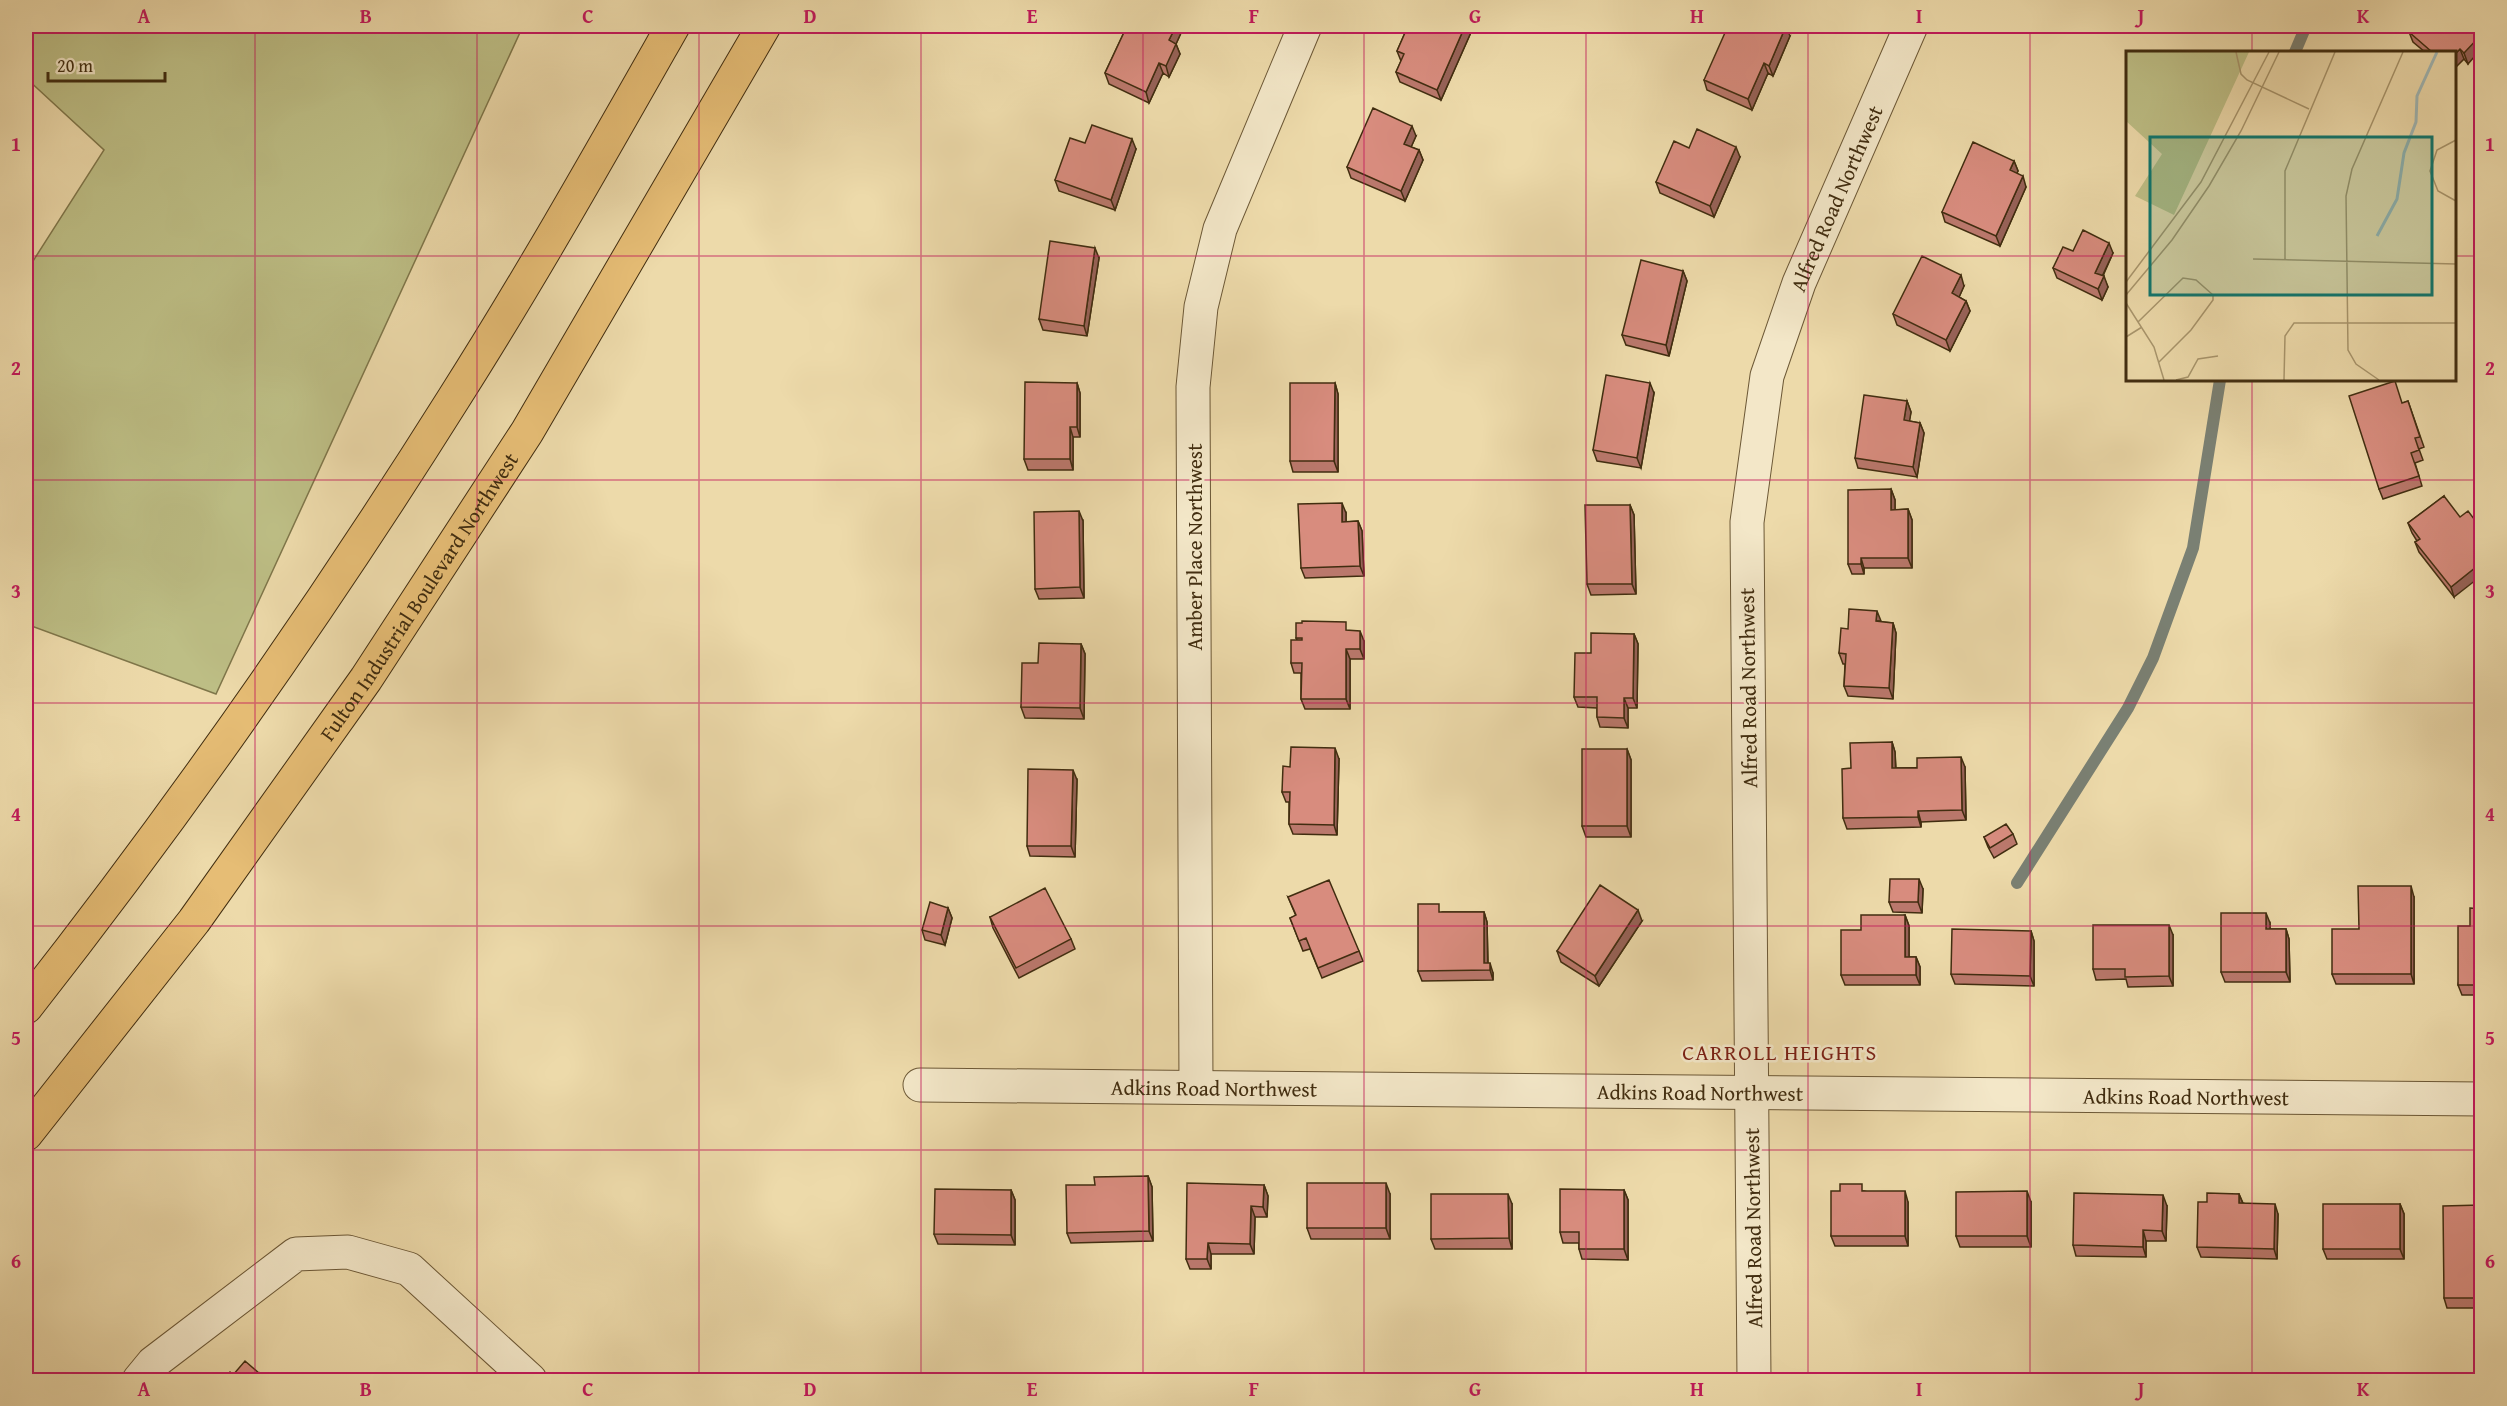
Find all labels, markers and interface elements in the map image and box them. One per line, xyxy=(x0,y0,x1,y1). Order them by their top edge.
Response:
text: A xyxy=(138,1,151,30)
text: B xyxy=(360,1,372,30)
text: C xyxy=(582,1,594,30)
text: D xyxy=(803,1,817,30)
text: E xyxy=(1027,1,1038,30)
text: F xyxy=(1249,1,1259,30)
text: G xyxy=(1469,1,1481,30)
text: H xyxy=(1690,1,1704,30)
text: I xyxy=(1916,1,1922,30)
text: J xyxy=(2135,1,2145,30)
text: K xyxy=(2357,1,2370,30)
scale bar xyxy=(48,45,165,83)
inset map xyxy=(2126,51,2456,381)
text: 20 m xyxy=(57,52,93,79)
street label: Alfred Road Northwest xyxy=(1782,100,1890,296)
text: 1 xyxy=(11,129,21,158)
text: 1 xyxy=(2485,129,2495,158)
text: 2 xyxy=(11,353,21,382)
text: 2 xyxy=(2485,353,2495,382)
street label: Amber Place Northwest xyxy=(1179,443,1210,651)
street label: Fulton Industrial Boulevard Northwest xyxy=(311,446,526,747)
text: 3 xyxy=(11,576,21,605)
text: 3 xyxy=(2485,576,2495,605)
street label: Alfred Road Northwest xyxy=(1731,587,1765,788)
text: 4 xyxy=(11,799,21,828)
text: 4 xyxy=(2485,799,2495,828)
text: 5 xyxy=(11,1023,21,1052)
text: 5 xyxy=(2485,1023,2495,1052)
district label: CARROLL HEIGHTS xyxy=(1682,1036,1878,1068)
street label: Adkins Road Northwest xyxy=(1111,1071,1318,1104)
street label: Adkins Road Northwest xyxy=(1597,1076,1804,1108)
street label: Adkins Road Northwest xyxy=(2083,1080,2290,1113)
street label: Alfred Road Northwest xyxy=(1736,1127,1770,1328)
text: 6 xyxy=(11,1246,21,1275)
text: 6 xyxy=(2485,1246,2495,1275)
text: A xyxy=(138,1374,151,1403)
text: B xyxy=(360,1374,372,1403)
text: C xyxy=(582,1374,594,1403)
text: D xyxy=(803,1374,817,1403)
text: E xyxy=(1027,1374,1038,1403)
text: F xyxy=(1249,1374,1259,1403)
text: G xyxy=(1469,1374,1481,1403)
text: H xyxy=(1690,1374,1704,1403)
text: I xyxy=(1916,1374,1922,1403)
text: J xyxy=(2135,1374,2145,1403)
text: K xyxy=(2357,1374,2370,1403)

